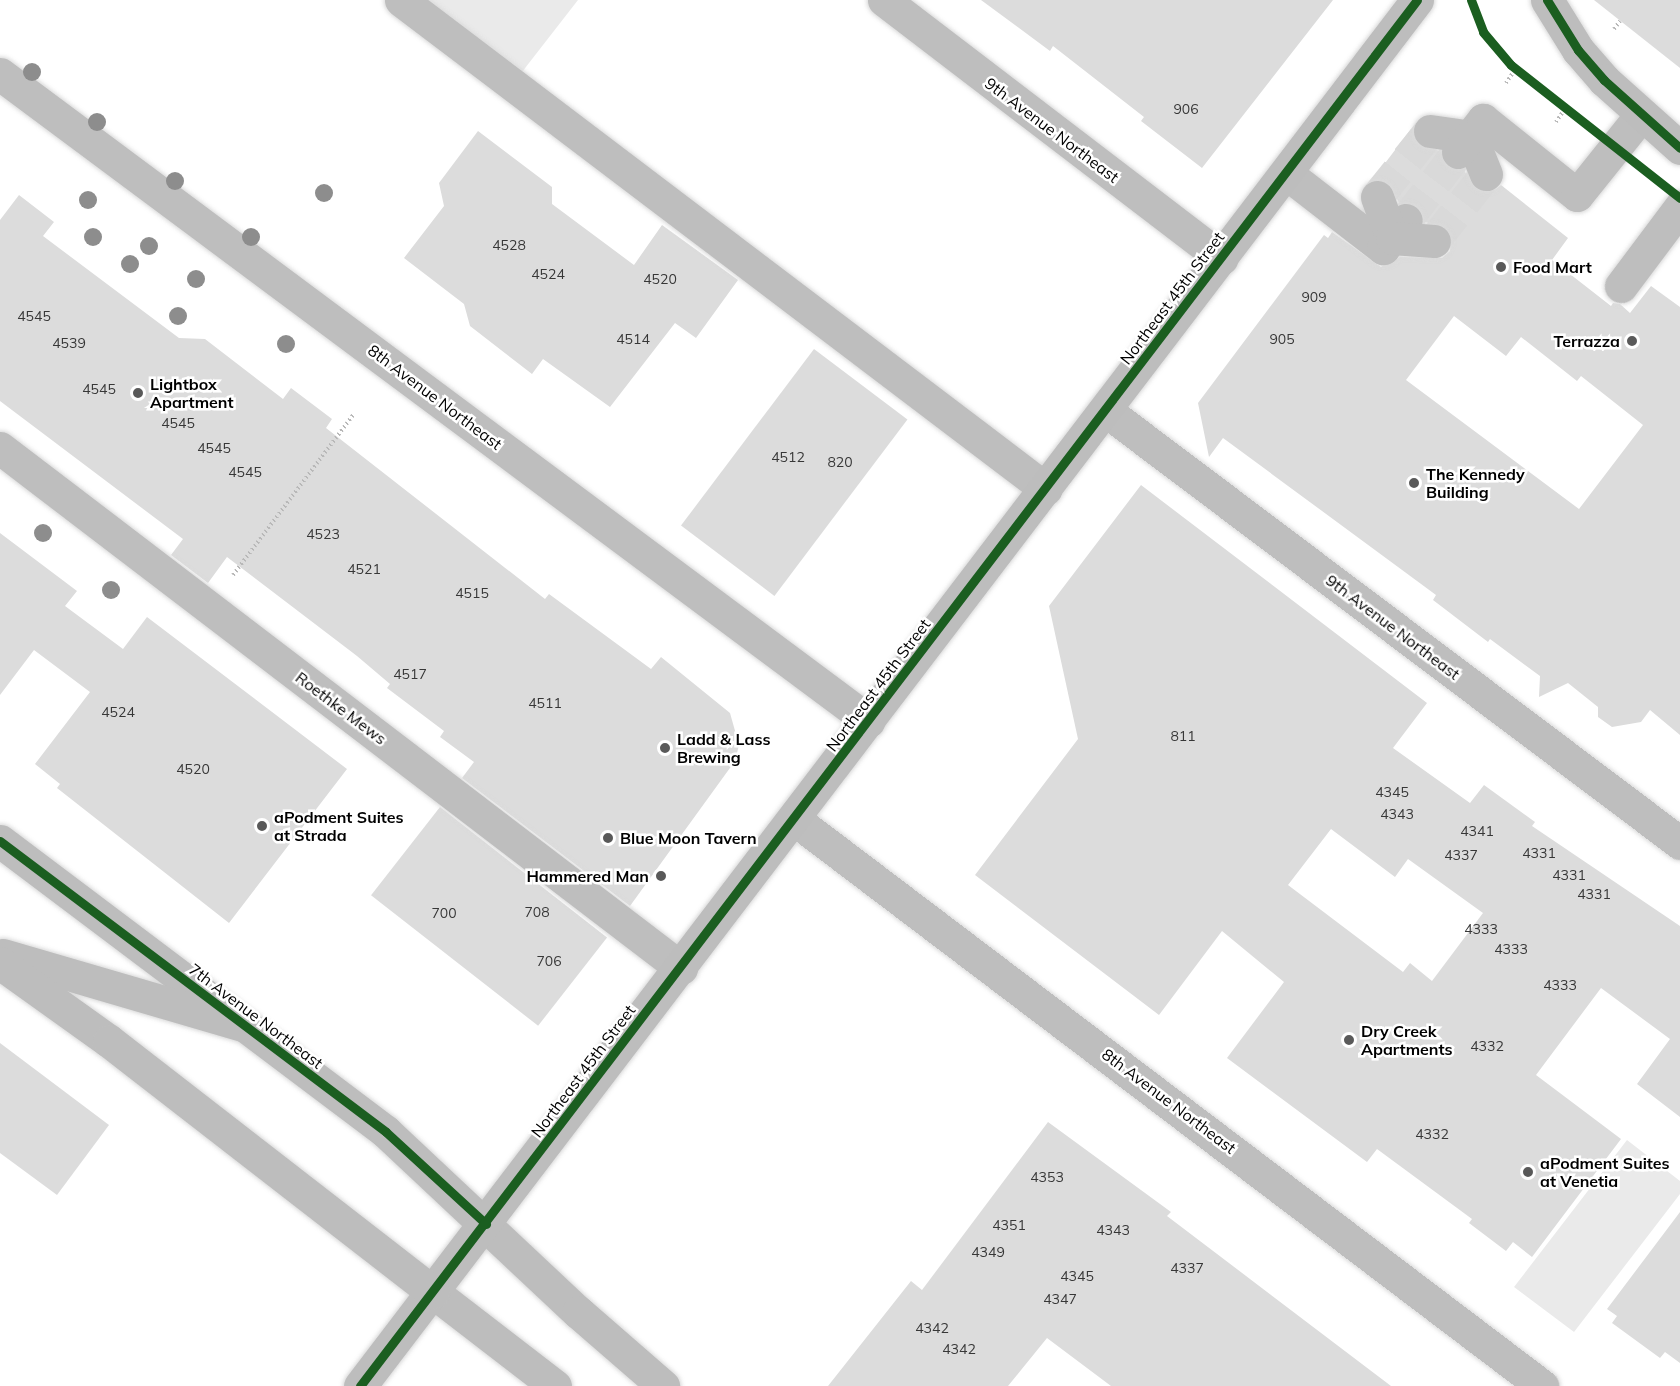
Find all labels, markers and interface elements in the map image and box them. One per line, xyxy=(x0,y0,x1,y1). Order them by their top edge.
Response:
street label: 9th Avenue Northeast xyxy=(981,73,1123,187)
house number: 906 xyxy=(1173,101,1199,117)
street label: Northeast 45th Street xyxy=(1116,228,1228,368)
house number: 4528 xyxy=(492,237,526,253)
place label: Food Mart xyxy=(1513,257,1592,277)
marker: Food Mart xyxy=(1494,260,1508,274)
house number: 4524 xyxy=(531,266,565,282)
house number: 4520 xyxy=(643,271,677,287)
house number: 909 xyxy=(1301,289,1327,305)
house number: 4545 xyxy=(17,308,51,324)
house number: 4514 xyxy=(616,331,650,347)
house number: 905 xyxy=(1269,331,1295,347)
place label: Terrazza xyxy=(1553,331,1620,351)
marker: Terrazza xyxy=(1625,334,1639,348)
house number: 4539 xyxy=(52,335,86,351)
street label: 8th Avenue Northeast xyxy=(364,340,506,454)
place label: Lightbox Apartment xyxy=(150,374,234,412)
house number: 4545 xyxy=(82,381,116,397)
marker: Lightbox Apartment xyxy=(131,386,145,400)
house number: 4545 xyxy=(161,415,195,431)
house number: 4545 xyxy=(197,440,231,456)
house number: 4512 xyxy=(771,449,805,465)
house number: 820 xyxy=(827,454,853,470)
house number: 4545 xyxy=(228,464,262,480)
place label: The Kennedy Building xyxy=(1426,464,1525,502)
marker: The Kennedy Building xyxy=(1407,476,1421,490)
house number: 4523 xyxy=(306,526,340,542)
house number: 4521 xyxy=(347,561,381,577)
street label: 9th Avenue Northeast xyxy=(1322,570,1464,684)
house number: 4515 xyxy=(455,585,489,601)
street label: Northeast 45th Street xyxy=(822,615,934,755)
house number: 4517 xyxy=(393,666,427,682)
street label: Roethke Mews xyxy=(292,668,390,748)
house number: 4511 xyxy=(528,695,562,711)
house number: 4524 xyxy=(101,704,135,720)
house number: 811 xyxy=(1170,728,1196,744)
place label: Ladd & Lass Brewing xyxy=(677,729,770,767)
marker: Ladd & Lass Brewing xyxy=(658,741,672,755)
house number: 4520 xyxy=(176,761,210,777)
house number: 4345 xyxy=(1375,784,1409,800)
house number: 4343 xyxy=(1380,806,1414,822)
place label: aPodment Suites at Strada xyxy=(274,807,404,845)
marker: aPodment Suites at Strada xyxy=(255,819,269,833)
house number: 4341 xyxy=(1460,823,1494,839)
place label: Blue Moon Tavern xyxy=(620,828,757,848)
marker: Blue Moon Tavern xyxy=(601,831,615,845)
house number: 4331 xyxy=(1522,845,1556,861)
house number: 4337 xyxy=(1444,847,1478,863)
place label: Hammered Man xyxy=(526,866,649,886)
house number: 4331 xyxy=(1552,867,1586,883)
marker: Hammered Man xyxy=(654,869,668,883)
house number: 4331 xyxy=(1577,886,1611,902)
house number: 708 xyxy=(524,904,550,920)
house number: 700 xyxy=(431,905,457,921)
house number: 4333 xyxy=(1464,921,1498,937)
house number: 4333 xyxy=(1494,941,1528,957)
house number: 706 xyxy=(536,953,562,969)
street label: 7th Avenue Northeast xyxy=(185,959,327,1073)
house number: 4333 xyxy=(1543,977,1577,993)
street label: Northeast 45th Street xyxy=(527,1001,639,1141)
place label: Dry Creek Apartments xyxy=(1361,1021,1453,1059)
marker: Dry Creek Apartments xyxy=(1342,1033,1356,1047)
house number: 4332 xyxy=(1470,1038,1504,1054)
street label: 8th Avenue Northeast xyxy=(1098,1044,1240,1158)
house number: 4332 xyxy=(1415,1126,1449,1142)
place label: aPodment Suites at Venetia xyxy=(1540,1153,1670,1191)
marker: aPodment Suites at Venetia xyxy=(1521,1165,1535,1179)
house number: 4353 xyxy=(1030,1169,1064,1185)
house number: 4351 xyxy=(992,1217,1026,1233)
house number: 4343 xyxy=(1096,1222,1130,1238)
house number: 4349 xyxy=(971,1244,1005,1260)
house number: 4337 xyxy=(1170,1260,1204,1276)
house number: 4345 xyxy=(1060,1268,1094,1284)
house number: 4347 xyxy=(1043,1291,1077,1307)
house number: 4342 xyxy=(915,1320,949,1336)
house number: 4342 xyxy=(942,1341,976,1357)

